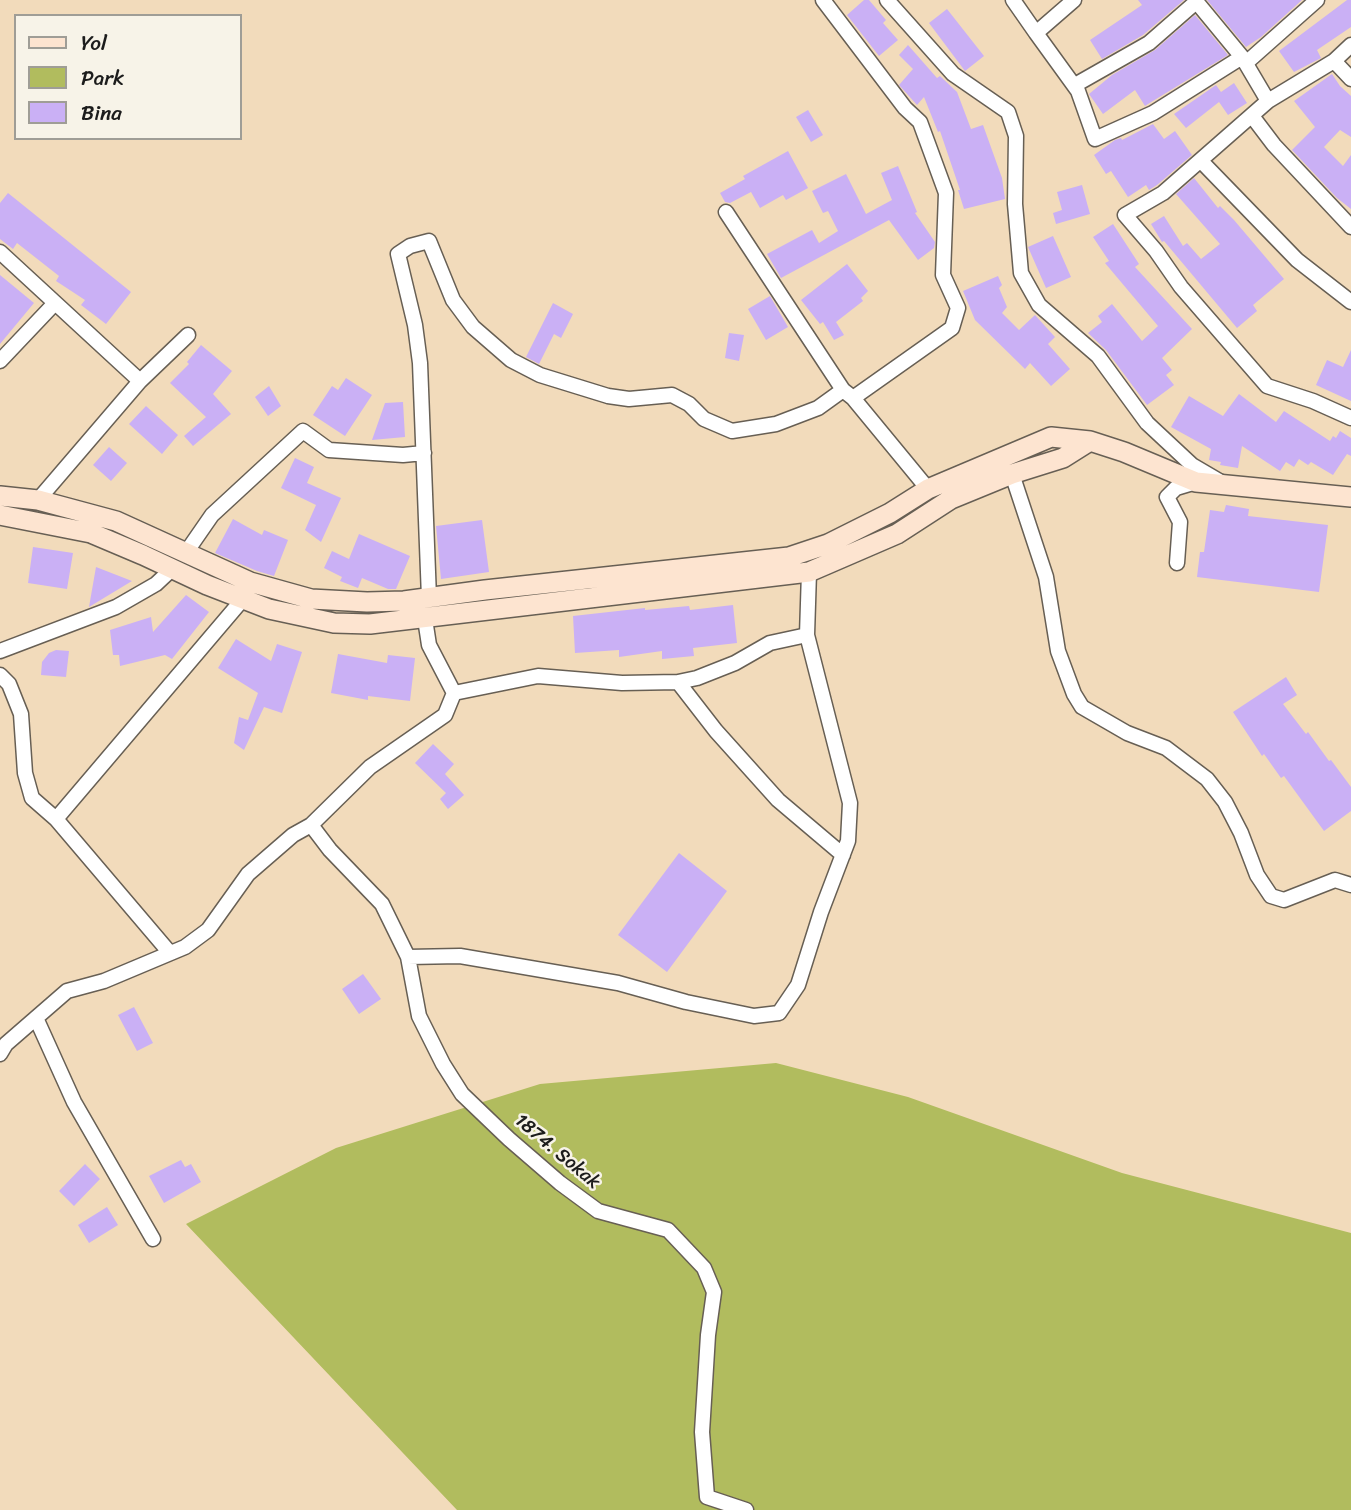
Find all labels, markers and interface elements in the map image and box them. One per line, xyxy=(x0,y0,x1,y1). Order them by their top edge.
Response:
legend xyxy=(14,14,242,140)
text: Yol xyxy=(81,24,107,62)
text: Park xyxy=(81,59,124,97)
text: Bina xyxy=(81,94,122,132)
street label: 1874. Sokak xyxy=(510,1110,604,1194)

